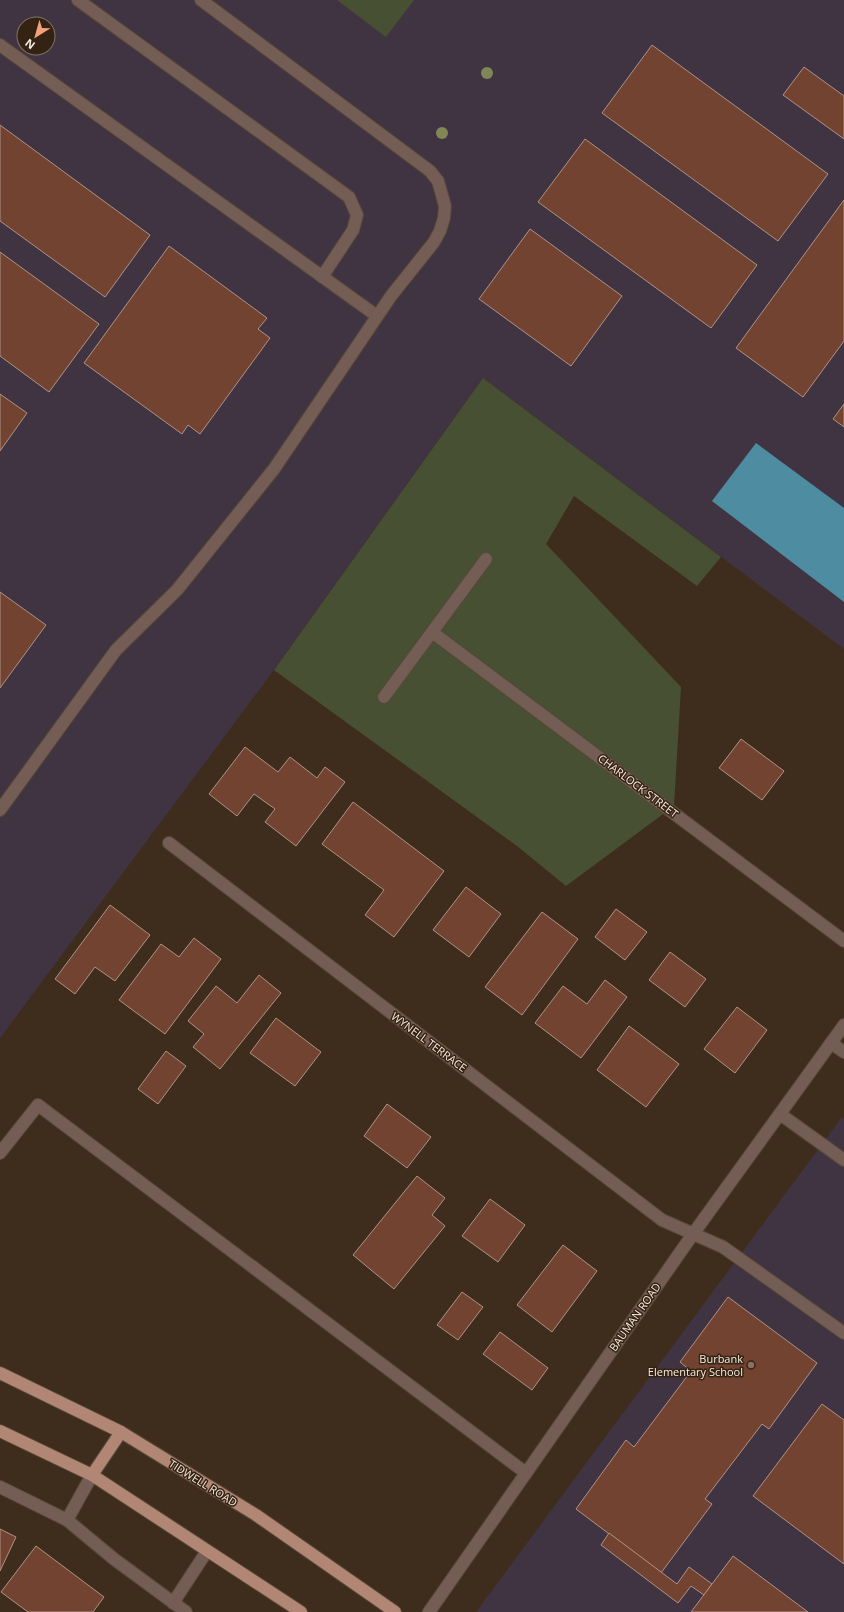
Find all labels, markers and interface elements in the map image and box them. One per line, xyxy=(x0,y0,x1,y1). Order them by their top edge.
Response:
north arrow xyxy=(16,16,56,56)
text: N xyxy=(22,36,38,53)
street label: CHARLOCK STREET xyxy=(595,750,681,821)
street label: WYNELL TERRACE xyxy=(389,1008,470,1075)
street label: BAUMAN ROAD xyxy=(605,1279,664,1354)
place label: Burbank Elementary School xyxy=(648,1351,743,1379)
marker: Burbank Elementary School xyxy=(746,1360,756,1370)
street label: TIDWELL ROAD xyxy=(166,1456,240,1510)

